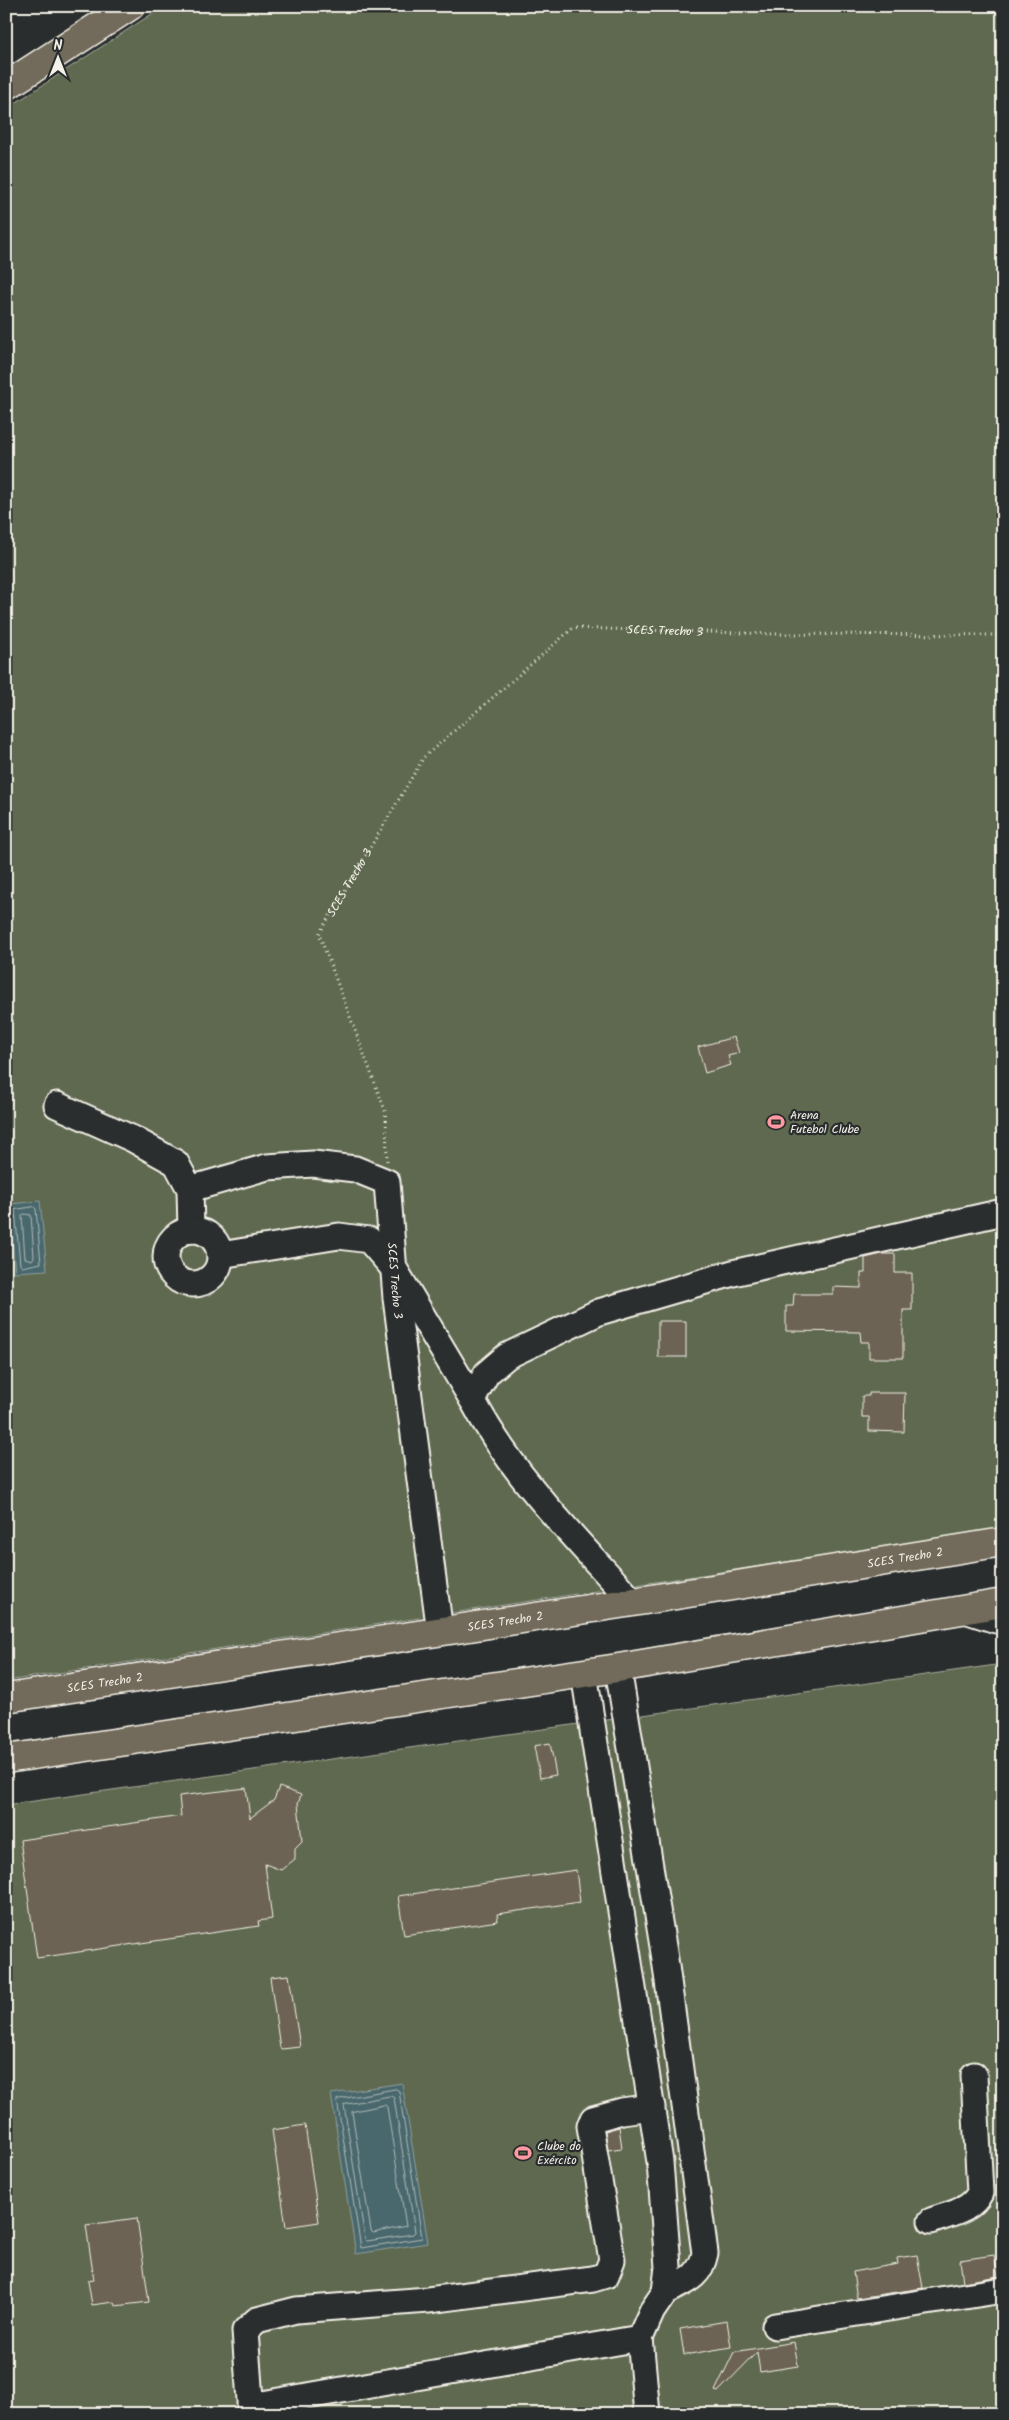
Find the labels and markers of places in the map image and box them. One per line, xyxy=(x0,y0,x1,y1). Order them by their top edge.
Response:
place label: Arena Futebol Clube xyxy=(790,1106,860,1139)
sports icon: Arena Futebol Clube xyxy=(766,1112,786,1132)
place label: Clube do Exército xyxy=(537,2137,581,2170)
sports icon: Clube do Exército xyxy=(513,2143,533,2163)

